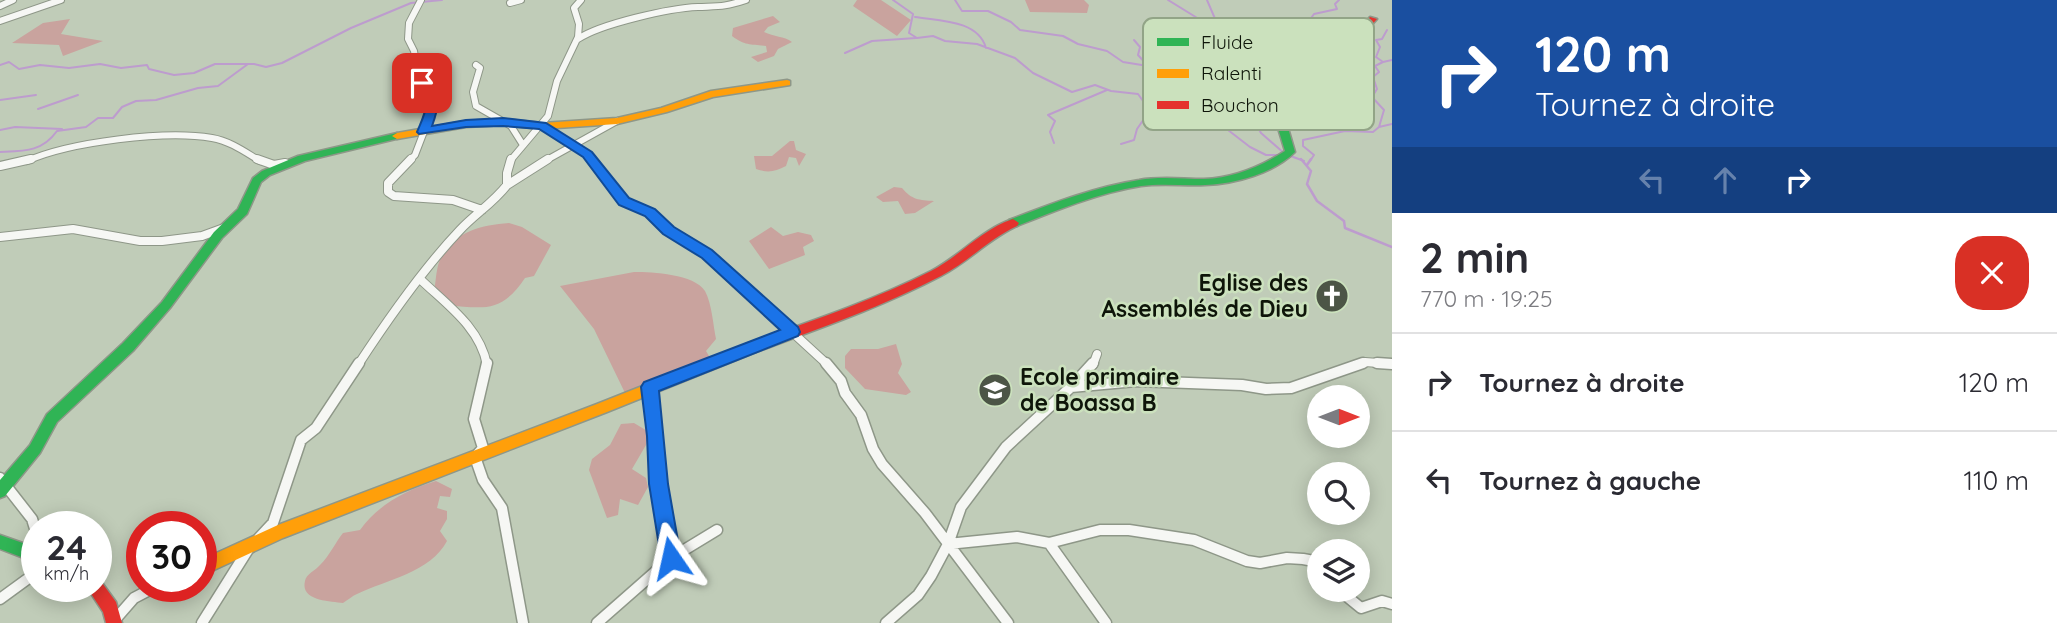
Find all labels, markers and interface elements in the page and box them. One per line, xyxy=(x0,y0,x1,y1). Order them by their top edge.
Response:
legend xyxy=(1143,18,1374,130)
text: 120 m xyxy=(1535,23,1671,84)
icon: right xyxy=(1420,28,1511,119)
text: Fluide xyxy=(1201,30,1253,54)
pin xyxy=(392,53,452,113)
text: Ralenti xyxy=(1201,61,1262,85)
icon: arrive xyxy=(403,64,441,102)
text: Tournez à droite xyxy=(1535,84,1775,124)
text: Bouchon xyxy=(1201,93,1279,117)
icon: left xyxy=(1633,161,1671,199)
icon: ahead xyxy=(1706,161,1744,199)
icon: right xyxy=(1779,161,1817,199)
text: 2 min xyxy=(1420,231,1529,284)
button: close xyxy=(1955,236,2029,310)
place label: Eglise des Assemblés de Dieu xyxy=(1101,268,1308,323)
church icon: Eglise des Assemblés de Dieu xyxy=(1313,277,1351,315)
text: 770 m · 19:25 xyxy=(1420,284,1553,313)
place label: Ecole primaire de Boassa B xyxy=(1020,362,1179,417)
icon: right xyxy=(1420,363,1458,401)
text: Tournez à droite xyxy=(1479,366,1684,399)
text: 120 m xyxy=(1959,366,2029,399)
school or university icon: Ecole primaire de Boassa B xyxy=(976,371,1014,409)
north arrow xyxy=(1307,385,1370,448)
map controls xyxy=(1307,385,1370,602)
icon: left xyxy=(1420,461,1458,499)
button: search xyxy=(1307,462,1370,525)
text: Tournez à gauche xyxy=(1479,464,1701,497)
text: 110 m xyxy=(1963,464,2029,497)
speed limit sign: 30 xyxy=(126,511,217,602)
position arrow xyxy=(634,521,708,595)
text: 24 xyxy=(46,525,87,569)
button: layers xyxy=(1307,539,1370,602)
text: km/h xyxy=(44,562,89,585)

